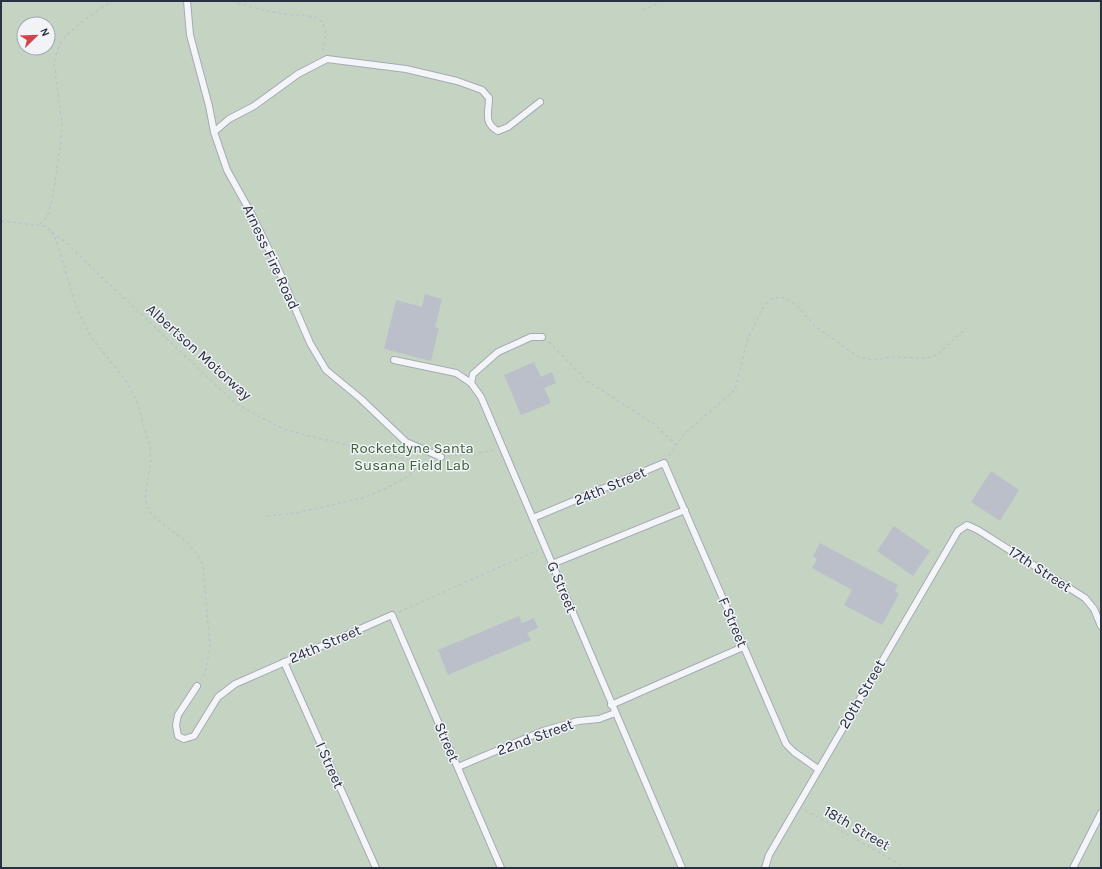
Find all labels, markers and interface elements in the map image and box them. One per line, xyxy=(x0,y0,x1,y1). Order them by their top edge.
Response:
north arrow xyxy=(16,16,56,56)
text: N xyxy=(37,26,52,38)
street label: Arness Fire Road xyxy=(239,202,303,312)
street label: Albertson Motorway xyxy=(143,300,255,404)
park label: Rocketdyne Santa Susana Field Lab xyxy=(350,439,474,474)
street label: 24th Street xyxy=(571,463,649,509)
street label: 17th Street xyxy=(1005,542,1075,596)
street label: G Street xyxy=(543,558,581,616)
street label: F Street xyxy=(714,594,752,650)
street label: 24th Street xyxy=(286,621,364,667)
street label: 20th Street xyxy=(835,656,889,732)
street label: 22nd Street xyxy=(494,715,576,759)
street label: Street xyxy=(431,720,463,765)
street label: I Street xyxy=(312,739,348,791)
street label: 18th Street xyxy=(821,802,894,854)

